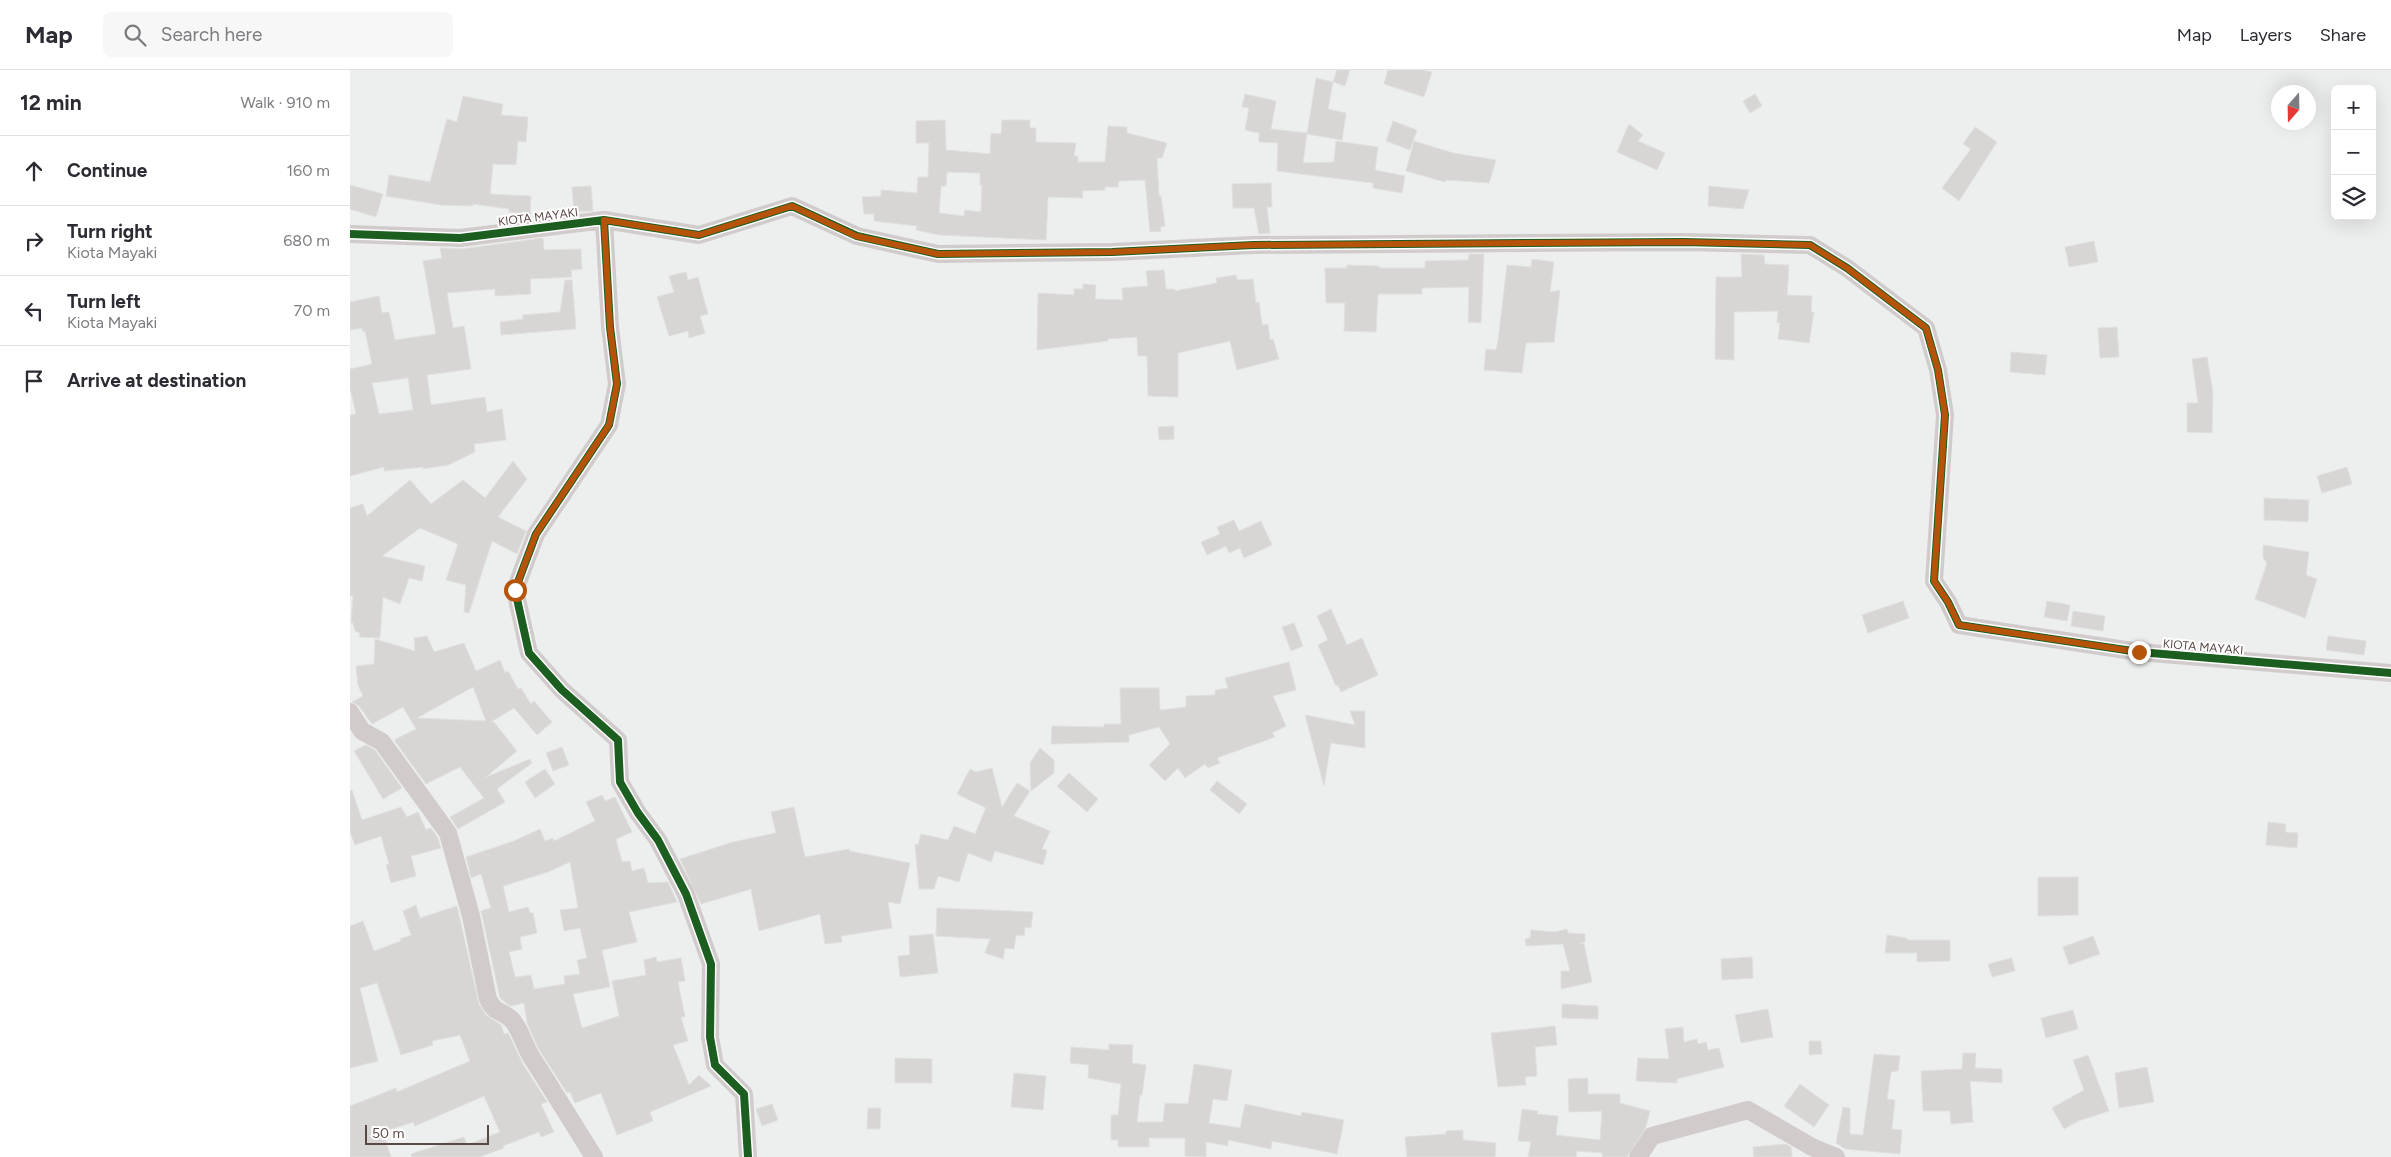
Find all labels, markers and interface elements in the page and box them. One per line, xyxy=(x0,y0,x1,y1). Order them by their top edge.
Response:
search box xyxy=(103,12,453,57)
text: Map xyxy=(25,20,73,49)
icon: search xyxy=(121,21,149,49)
text: Search here xyxy=(161,23,262,46)
text: Map xyxy=(2177,24,2212,46)
text: Layers xyxy=(2240,24,2292,46)
text: Share xyxy=(2320,24,2366,46)
north arrow xyxy=(2271,85,2316,130)
map controls xyxy=(2331,85,2376,220)
button: + xyxy=(2331,85,2376,130)
text: 12 min xyxy=(20,90,82,115)
text: Walk · 910 m xyxy=(240,93,330,112)
button: − xyxy=(2331,130,2376,175)
icon: ahead xyxy=(20,157,48,185)
text: Continue xyxy=(67,159,147,182)
text: 160 m xyxy=(287,161,330,180)
button: layers xyxy=(2331,175,2376,220)
street label: KIOTA MAYAKI xyxy=(497,205,579,229)
text: Turn right xyxy=(67,220,153,243)
icon: right xyxy=(20,227,48,255)
text: 680 m xyxy=(283,231,330,250)
text: Kiota Mayaki xyxy=(67,243,157,262)
text: Turn left xyxy=(67,290,141,313)
icon: left xyxy=(20,297,48,325)
text: 70 m xyxy=(294,301,330,320)
text: Kiota Mayaki xyxy=(67,313,157,332)
icon: arrive xyxy=(20,367,48,395)
text: Arrive at destination xyxy=(67,369,246,392)
route start xyxy=(504,579,527,602)
street label: KIOTA MAYAKI xyxy=(2162,637,2244,657)
route end xyxy=(2128,641,2151,664)
scale bar xyxy=(365,1122,489,1145)
text: 50 m xyxy=(372,1125,404,1142)

